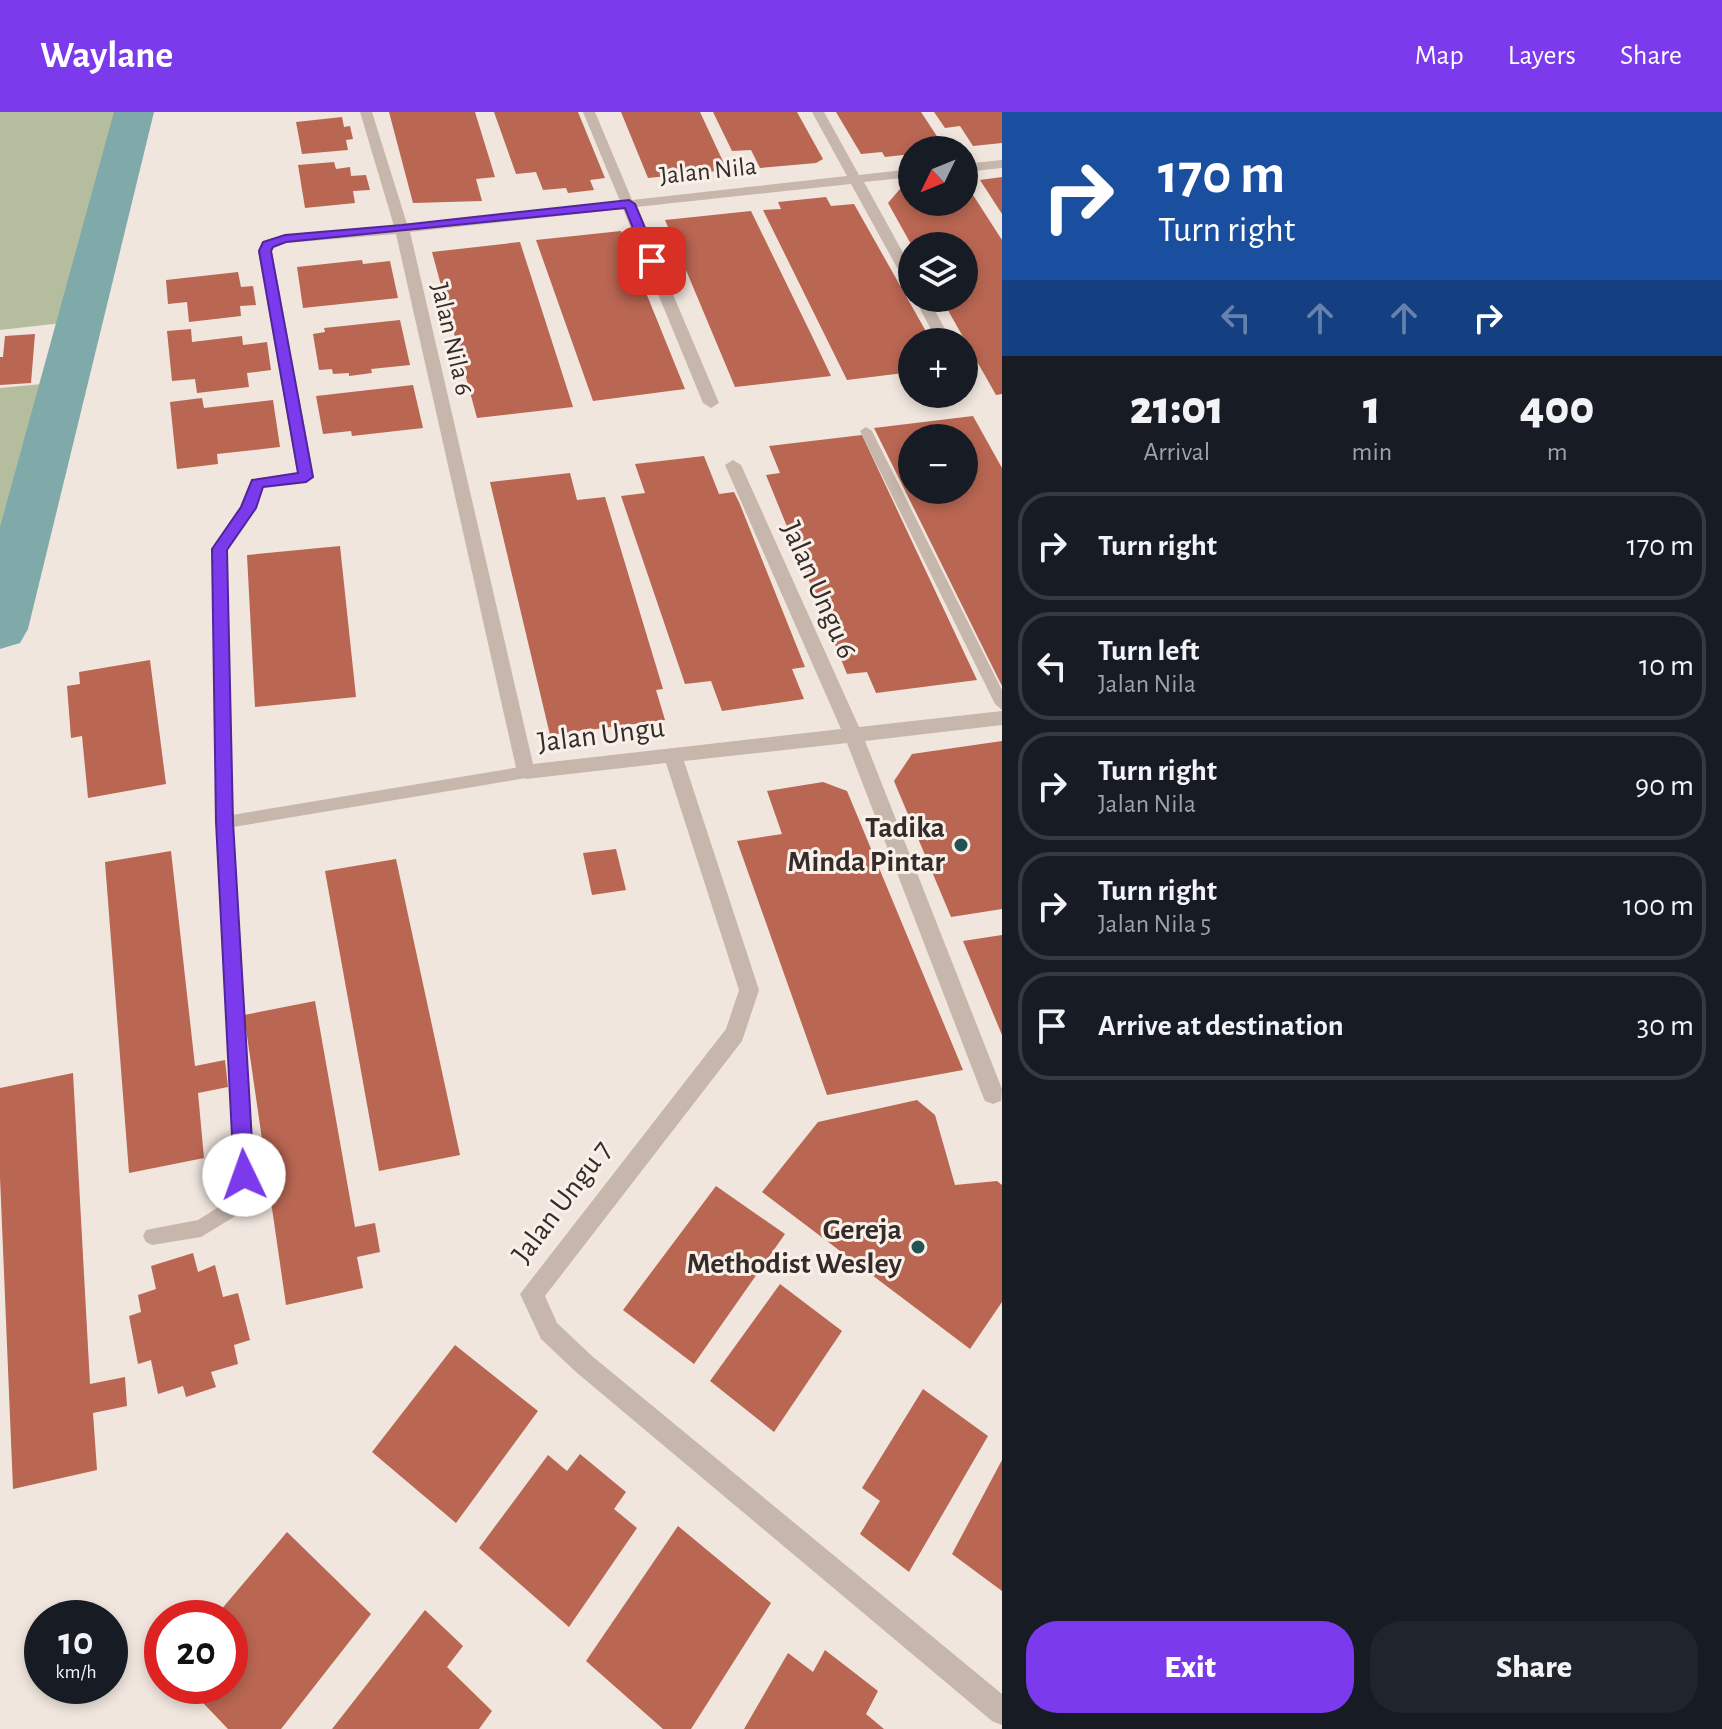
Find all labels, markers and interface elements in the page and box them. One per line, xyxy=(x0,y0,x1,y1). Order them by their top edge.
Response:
text: Waylane xyxy=(40,37,173,75)
text: Map xyxy=(1415,42,1464,70)
text: Layers xyxy=(1508,42,1576,70)
text: Share xyxy=(1620,42,1682,70)
north arrow xyxy=(898,136,978,216)
map controls xyxy=(898,136,978,504)
icon: right xyxy=(1026,144,1130,248)
text: 170 m xyxy=(1158,147,1285,203)
street label: Jalan Nila xyxy=(658,153,758,189)
text: Turn right xyxy=(1158,212,1295,248)
pin xyxy=(618,227,686,295)
button: layers xyxy=(898,232,978,312)
icon: arrive xyxy=(630,239,674,283)
street label: Jalan Nila 6 xyxy=(426,280,478,398)
icon: left xyxy=(1214,296,1258,340)
icon: ahead xyxy=(1298,296,1342,340)
icon: ahead xyxy=(1382,296,1426,340)
icon: right xyxy=(1466,296,1510,340)
button: + xyxy=(898,328,978,408)
text: 21:01 xyxy=(1130,385,1224,433)
text: 1 xyxy=(1363,385,1381,433)
text: 400 xyxy=(1520,385,1594,433)
button: − xyxy=(898,424,978,504)
text: Arrival xyxy=(1143,439,1210,465)
text: min xyxy=(1352,439,1392,465)
text: m xyxy=(1547,439,1567,465)
street label: Jalan Ungu 6 xyxy=(775,517,863,663)
icon: right xyxy=(1030,524,1074,568)
text: Turn right xyxy=(1098,531,1217,561)
text: 170 m xyxy=(1626,531,1694,561)
text: Turn left xyxy=(1098,636,1199,666)
icon: left xyxy=(1030,644,1074,688)
text: 10 m xyxy=(1639,651,1694,681)
text: Jalan Nila xyxy=(1098,671,1196,697)
street label: Jalan Ungu xyxy=(536,712,666,758)
text: Turn right xyxy=(1098,756,1217,786)
icon: right xyxy=(1030,764,1074,808)
text: 90 m xyxy=(1635,771,1694,801)
text: Jalan Nila xyxy=(1098,791,1196,817)
place label: Tadika Minda Pintar xyxy=(788,813,946,877)
marker: Tadika Minda Pintar xyxy=(952,836,970,854)
text: Turn right xyxy=(1098,876,1217,906)
icon: right xyxy=(1030,884,1074,928)
text: 100 m xyxy=(1623,891,1694,921)
text: Jalan Nila 5 xyxy=(1098,911,1211,937)
icon: arrive xyxy=(1030,1004,1074,1048)
text: Arrive at destination xyxy=(1098,1011,1344,1041)
text: 30 m xyxy=(1637,1011,1694,1041)
position arrow xyxy=(202,1133,286,1217)
street label: Jalan Ungu 7 xyxy=(506,1135,618,1269)
place label: Gereja Methodist Wesley xyxy=(687,1215,903,1279)
marker: Gereja Methodist Wesley xyxy=(909,1238,927,1256)
speed limit sign: 20 xyxy=(144,1600,248,1704)
button: Exit xyxy=(1026,1621,1354,1713)
button: Share xyxy=(1370,1621,1698,1713)
text: 10 xyxy=(58,1622,94,1662)
text: km/h xyxy=(55,1662,97,1682)

